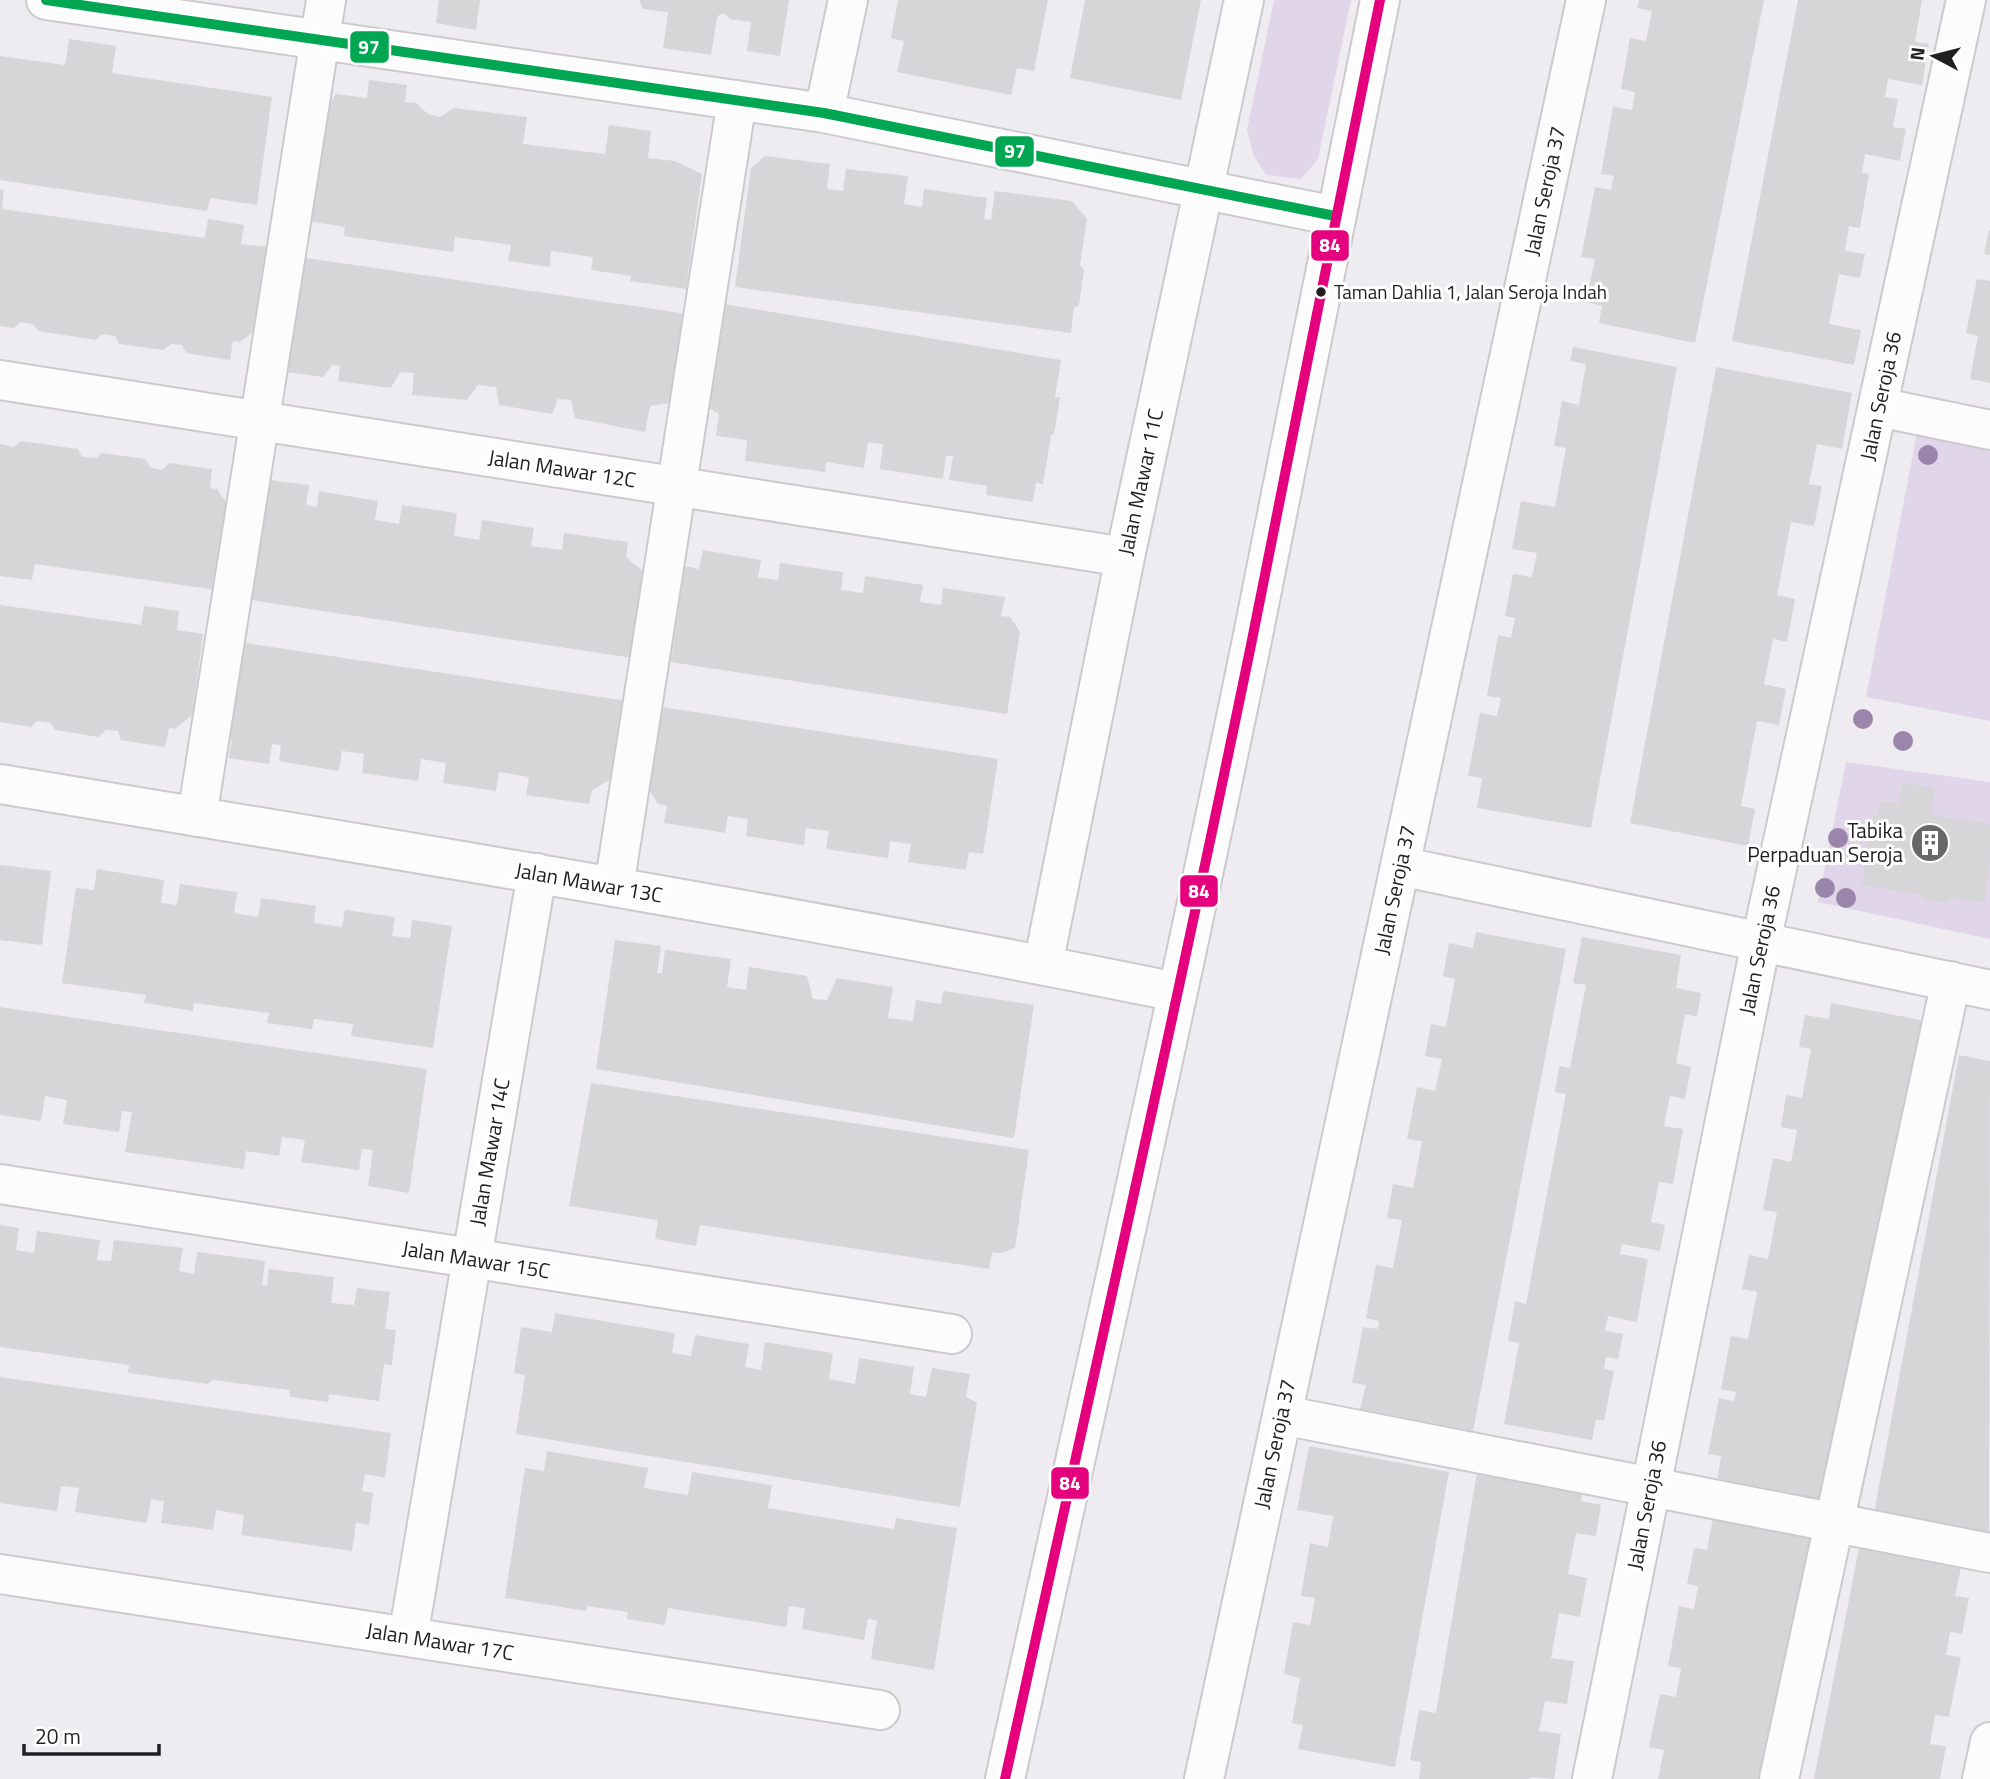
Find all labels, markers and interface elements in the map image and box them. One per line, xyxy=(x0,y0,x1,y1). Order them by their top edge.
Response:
north arrow xyxy=(1899,21,1969,91)
line badge: 97 xyxy=(349,30,390,64)
text: 97 xyxy=(358,32,380,61)
text: N xyxy=(1901,46,1932,62)
street label: Jalan Seroja 37 xyxy=(1515,123,1573,258)
line badge: 97 xyxy=(994,135,1035,168)
text: 97 xyxy=(1004,136,1026,165)
line badge: 84 xyxy=(1310,229,1350,262)
text: 84 xyxy=(1319,230,1341,259)
place label: Taman Dahlia 1, Jalan Seroja Indah xyxy=(1334,277,1607,306)
marker: Taman Dahlia 1, Jalan Seroja Indah xyxy=(1314,285,1328,299)
street label: Jalan Seroja 36 xyxy=(1851,328,1909,463)
street label: Jalan Mawar 11C xyxy=(1109,405,1171,558)
street label: Jalan Mawar 12C xyxy=(486,441,638,495)
place label: Tabika Perpaduan Seroja xyxy=(1747,814,1903,870)
street label: Jalan Seroja 37 xyxy=(1365,822,1423,957)
building icon: Tabika Perpaduan Seroja xyxy=(1909,822,1951,864)
street label: Jalan Mawar 13C xyxy=(513,853,665,911)
line badge: 84 xyxy=(1179,874,1219,908)
text: 84 xyxy=(1188,876,1210,905)
street label: Jalan Seroja 36 xyxy=(1730,882,1788,1017)
street label: Jalan Mawar 14C xyxy=(460,1076,518,1228)
street label: Jalan Mawar 15C xyxy=(400,1232,552,1286)
street label: Jalan Seroja 37 xyxy=(1245,1376,1303,1511)
street label: Jalan Seroja 36 xyxy=(1618,1437,1674,1572)
line badge: 84 xyxy=(1050,1466,1090,1500)
text: 84 xyxy=(1059,1468,1081,1497)
street label: Jalan Mawar 17C xyxy=(364,1614,516,1668)
scale bar xyxy=(24,1712,159,1756)
text: 20 m xyxy=(35,1720,81,1752)

